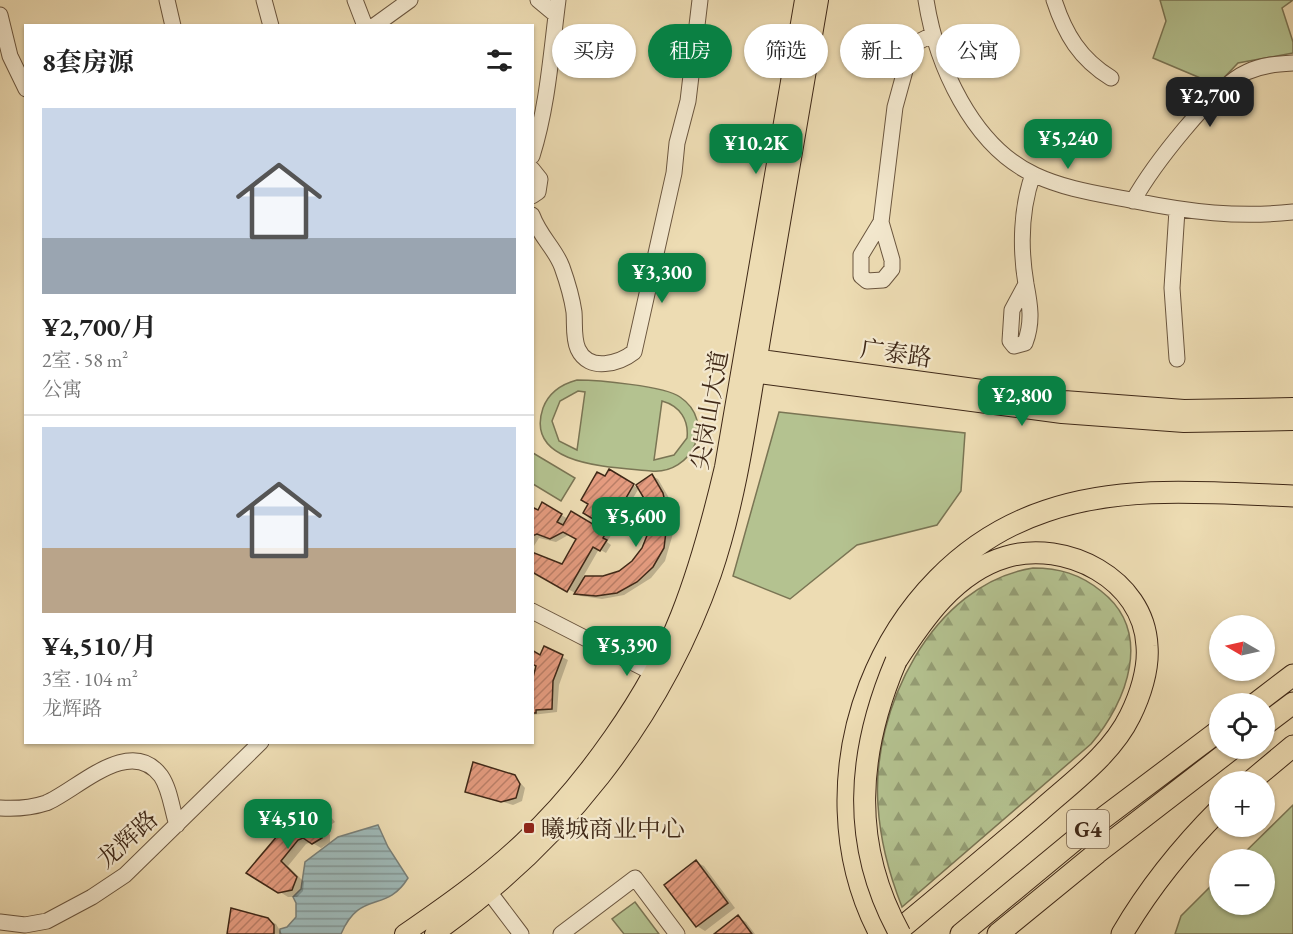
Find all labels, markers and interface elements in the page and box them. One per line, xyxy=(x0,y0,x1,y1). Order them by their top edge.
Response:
chip: 买房 xyxy=(552,24,636,78)
chip: 租房 xyxy=(648,24,732,78)
chip: 筛选 xyxy=(744,24,828,78)
chip: 新上 xyxy=(840,24,924,78)
chip: 公寓 xyxy=(936,24,1020,78)
icon: filters xyxy=(483,44,516,77)
text: 8套房源 xyxy=(42,45,134,79)
pin: ¥2,700 xyxy=(1161,77,1259,128)
text: ¥2,700 xyxy=(1180,83,1240,109)
pin: ¥5,240 xyxy=(1019,119,1117,170)
pin: ¥10.2K xyxy=(707,124,805,175)
text: ¥5,240 xyxy=(1038,125,1098,151)
text: ¥10.2K xyxy=(724,130,789,156)
icon: home xyxy=(225,147,333,255)
pin: ¥3,300 xyxy=(613,253,711,304)
text: ¥3,300 xyxy=(632,259,692,285)
text: ¥2,700/月 xyxy=(42,310,157,344)
street label: 广泰路 xyxy=(858,333,934,373)
text: 2室 · 58 m² xyxy=(42,347,128,373)
street label: 尖岗山大道 xyxy=(683,348,735,472)
text: 公寓 xyxy=(42,376,82,402)
pin: ¥2,800 xyxy=(973,376,1071,427)
text: ¥2,800 xyxy=(992,382,1052,408)
icon: home xyxy=(225,466,333,574)
pin: ¥5,600 xyxy=(587,497,685,548)
text: ¥5,600 xyxy=(606,503,666,529)
north arrow xyxy=(1209,615,1275,681)
map controls xyxy=(1209,615,1275,915)
pin: ¥5,390 xyxy=(578,626,676,677)
text: ¥4,510/月 xyxy=(42,629,157,663)
text: ¥5,390 xyxy=(597,632,657,658)
text: 3室 · 104 m² xyxy=(42,666,138,692)
button: locate xyxy=(1209,693,1275,759)
text: 龙辉路 xyxy=(42,695,102,721)
button: + xyxy=(1209,771,1275,837)
pin: ¥4,510 xyxy=(239,799,337,850)
street label: 龙辉路 xyxy=(90,803,164,875)
text: ¥4,510 xyxy=(258,805,318,831)
road number: G4 xyxy=(1067,810,1109,848)
place label: 曦城商业中心 xyxy=(541,813,685,844)
marker: 曦城商业中心 xyxy=(522,821,536,835)
button: − xyxy=(1209,849,1275,915)

